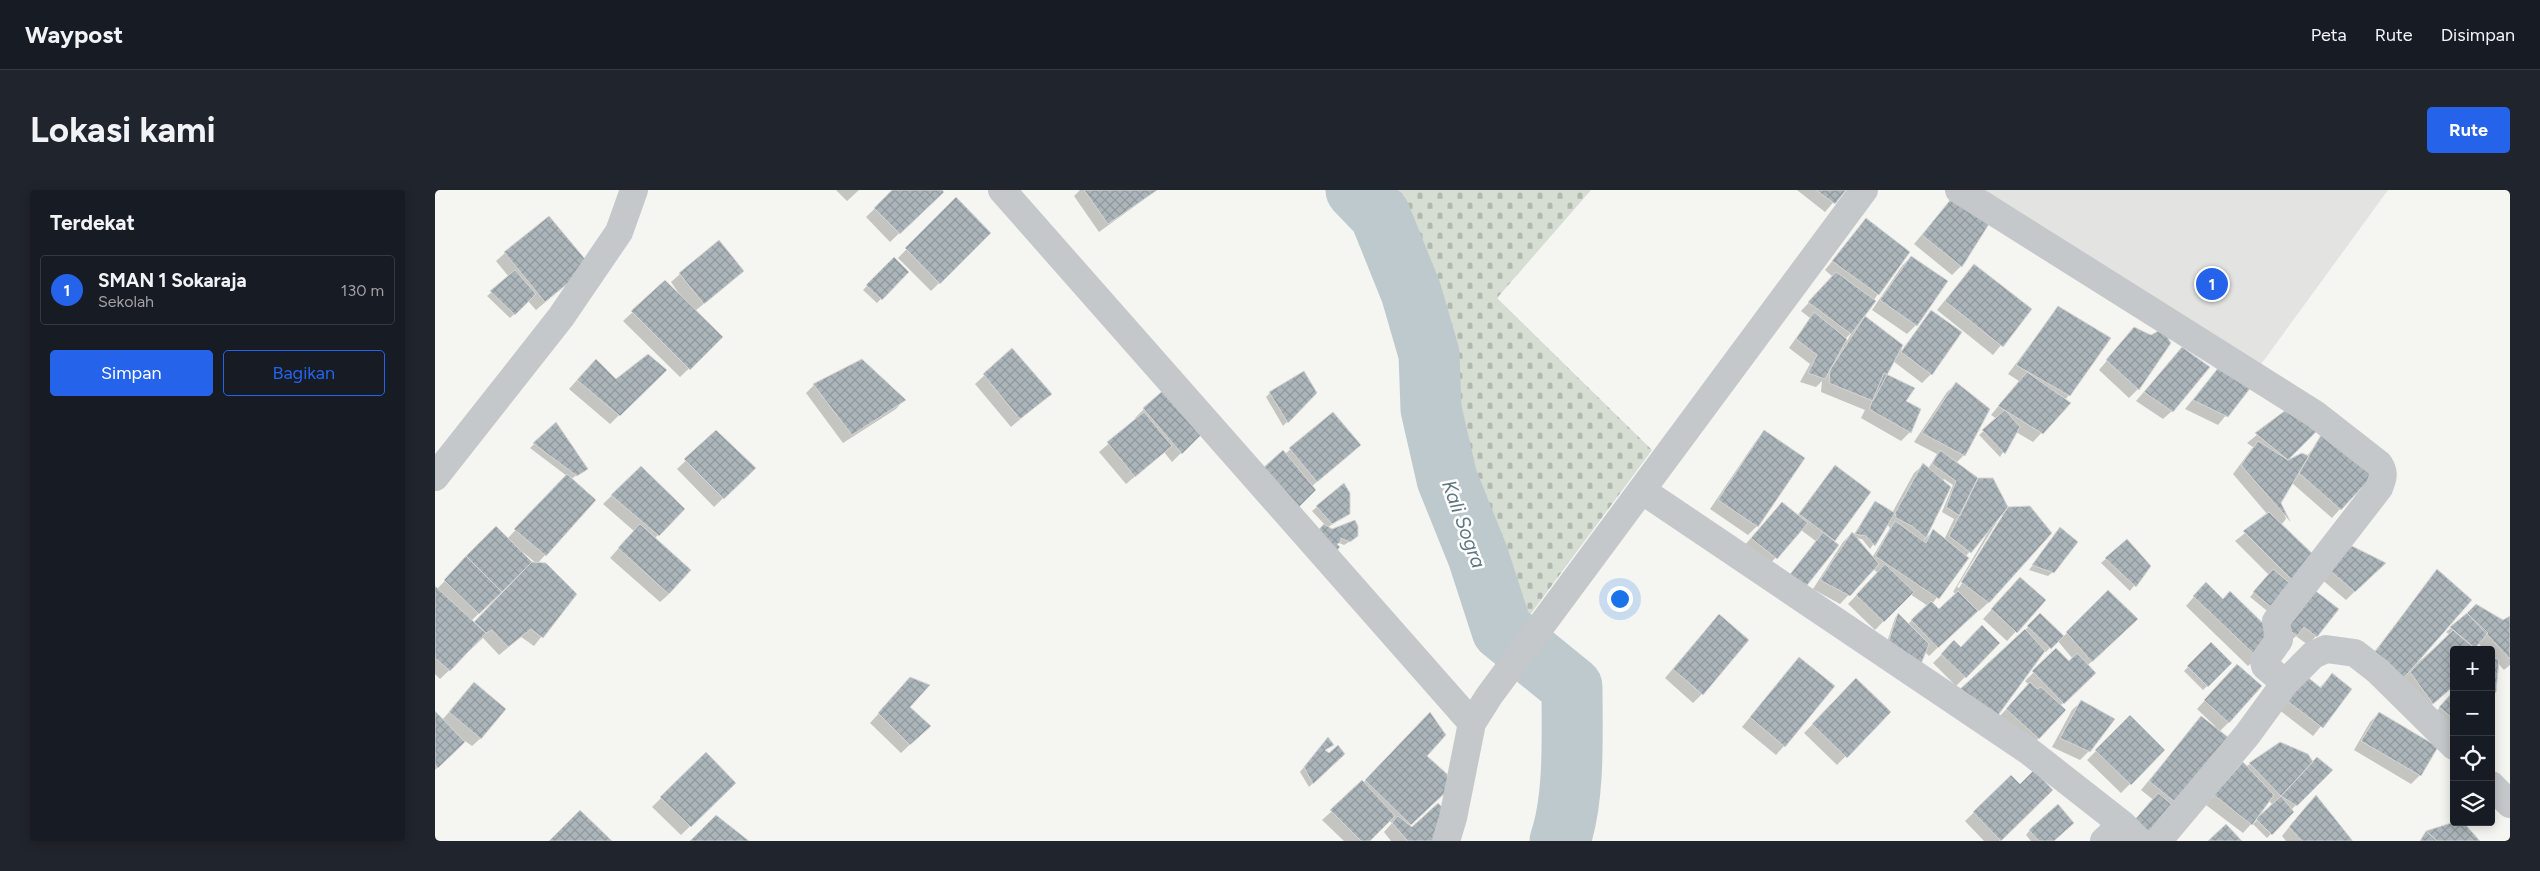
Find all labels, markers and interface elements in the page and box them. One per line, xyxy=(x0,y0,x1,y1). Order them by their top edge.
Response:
text: Waypost xyxy=(25,20,123,49)
text: Peta xyxy=(2311,24,2347,46)
text: Rute xyxy=(2375,24,2413,46)
text: Disimpan xyxy=(2441,24,2515,46)
button: Rute xyxy=(2427,107,2510,153)
text: Lokasi kami xyxy=(30,109,216,151)
text: Terdekat xyxy=(50,210,135,235)
pin: 1 xyxy=(2196,265,2228,303)
text: SMAN 1 Sokaraja xyxy=(98,269,247,292)
text: 1 xyxy=(64,281,70,300)
text: 130 m xyxy=(341,281,384,300)
text: Sekolah xyxy=(98,292,154,311)
button: Simpan xyxy=(50,350,213,396)
button: Bagikan xyxy=(223,350,385,396)
water label: Kali Sogra xyxy=(1437,477,1491,572)
your location xyxy=(1607,586,1633,612)
map controls xyxy=(2450,646,2495,826)
button: + xyxy=(2450,646,2495,691)
button: − xyxy=(2450,691,2495,736)
button: locate xyxy=(2450,736,2495,781)
button: layers xyxy=(2450,781,2495,826)

